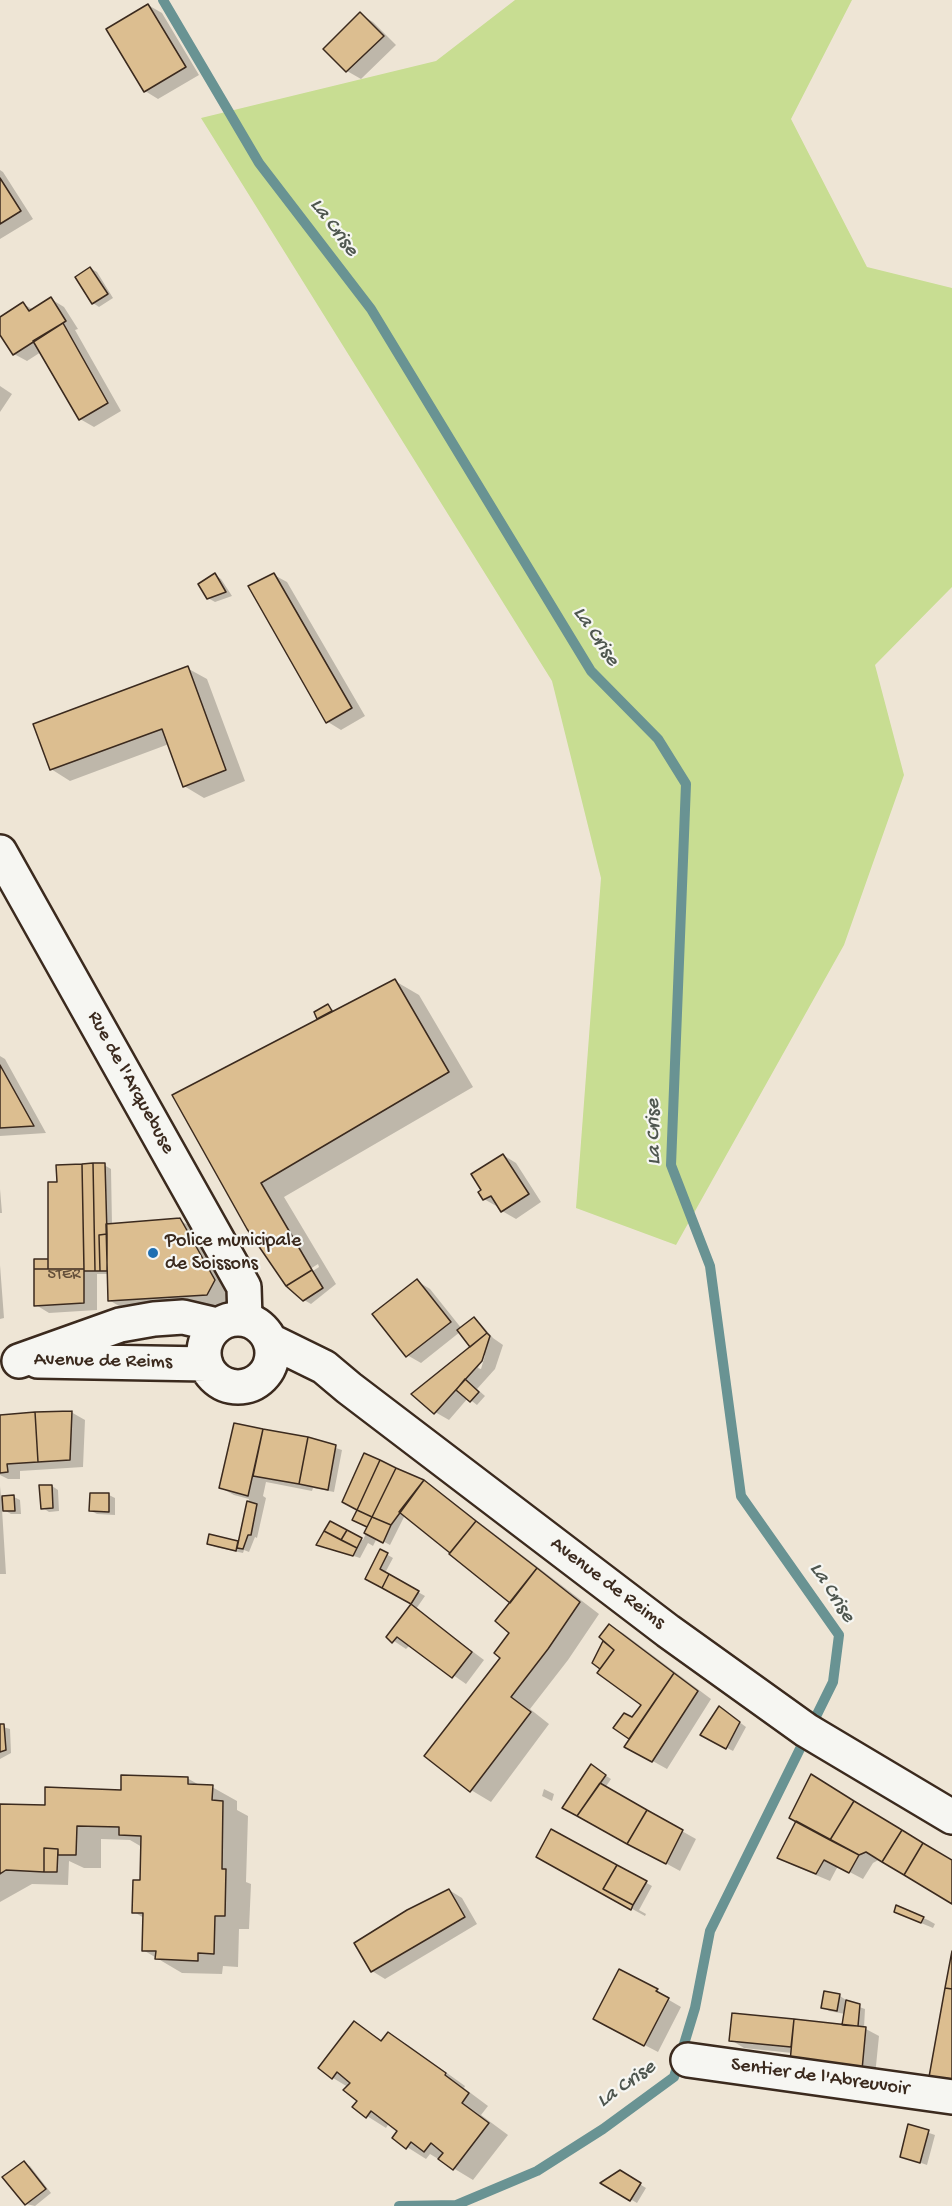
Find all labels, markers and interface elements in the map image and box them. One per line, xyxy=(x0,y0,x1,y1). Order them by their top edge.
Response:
water label: La Crise xyxy=(303,194,363,262)
water label: La Crise xyxy=(566,602,624,672)
street label: Rue de l'Arquebuse xyxy=(81,1007,179,1159)
water label: La Crise xyxy=(642,1099,668,1165)
place label: Police municipale de Soissons xyxy=(165,1230,301,1277)
marker: Police municipale de Soissons xyxy=(146,1246,160,1260)
house number: 5TER xyxy=(48,1266,80,1286)
street label: Avenue de Reims xyxy=(34,1349,172,1375)
street label: Avenue de Reims xyxy=(545,1533,669,1635)
water label: La Crise xyxy=(802,1558,860,1628)
street label: Sentier de l'Abreuvoir xyxy=(729,2054,911,2102)
water label: La Crise xyxy=(593,2056,661,2114)

